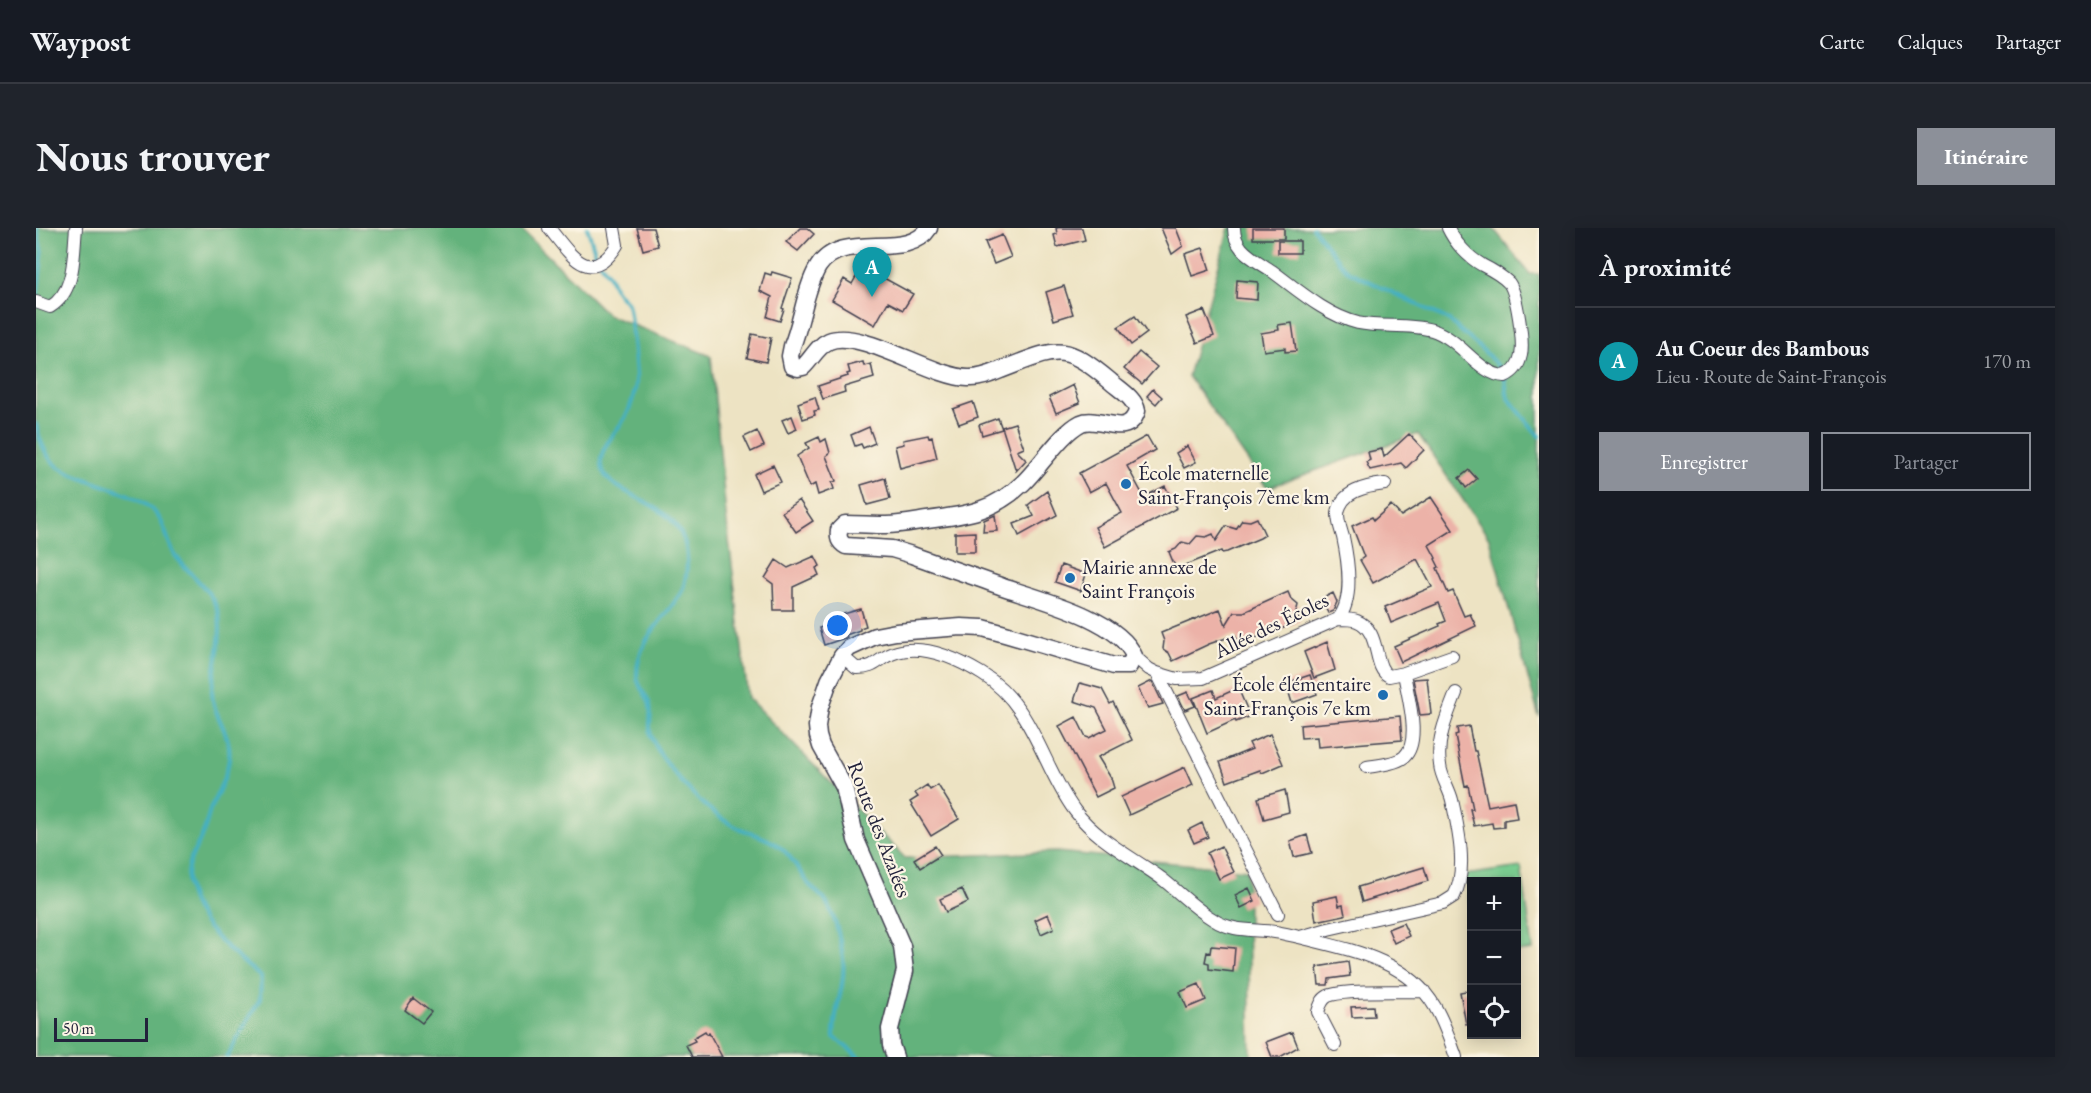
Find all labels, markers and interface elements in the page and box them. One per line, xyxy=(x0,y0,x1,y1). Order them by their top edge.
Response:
text: Waypost xyxy=(30,23,131,59)
text: Carte xyxy=(1819,28,1864,55)
text: Calques xyxy=(1897,28,1963,55)
text: Partager xyxy=(1996,28,2061,55)
button: Itinéraire xyxy=(1917,128,2055,185)
text: Nous trouver xyxy=(36,129,270,184)
pin: A xyxy=(852,248,892,297)
text: À proximité xyxy=(1599,250,1731,284)
text: Au Coeur des Bambous xyxy=(1656,334,1869,363)
text: A xyxy=(1611,348,1626,374)
text: 170 m xyxy=(1983,348,2031,374)
text: Lieu · Route de Saint-François xyxy=(1656,363,1887,389)
button: Enregistrer xyxy=(1599,432,1809,491)
button: Partager xyxy=(1821,432,2031,491)
place label: École maternelle Saint-François 7ème km xyxy=(1138,459,1330,510)
marker: École maternelle Saint-François 7ème km xyxy=(1119,477,1133,491)
place label: Mairie annexe de Saint François xyxy=(1082,553,1217,604)
marker: Mairie annexe de Saint François xyxy=(1063,571,1077,585)
street label: Allée des Écoles xyxy=(1208,586,1333,665)
your location xyxy=(823,611,852,640)
place label: École élémentaire Saint-François 7e km xyxy=(1204,670,1371,721)
marker: École élémentaire Saint-François 7e km xyxy=(1376,688,1390,702)
street label: Route des Azalées xyxy=(842,757,918,901)
map controls xyxy=(1467,877,1521,1039)
button: + xyxy=(1467,877,1521,931)
button: − xyxy=(1467,931,1521,985)
button: locate xyxy=(1467,985,1521,1039)
scale bar xyxy=(54,1015,148,1042)
text: 50 m xyxy=(63,1018,94,1039)

